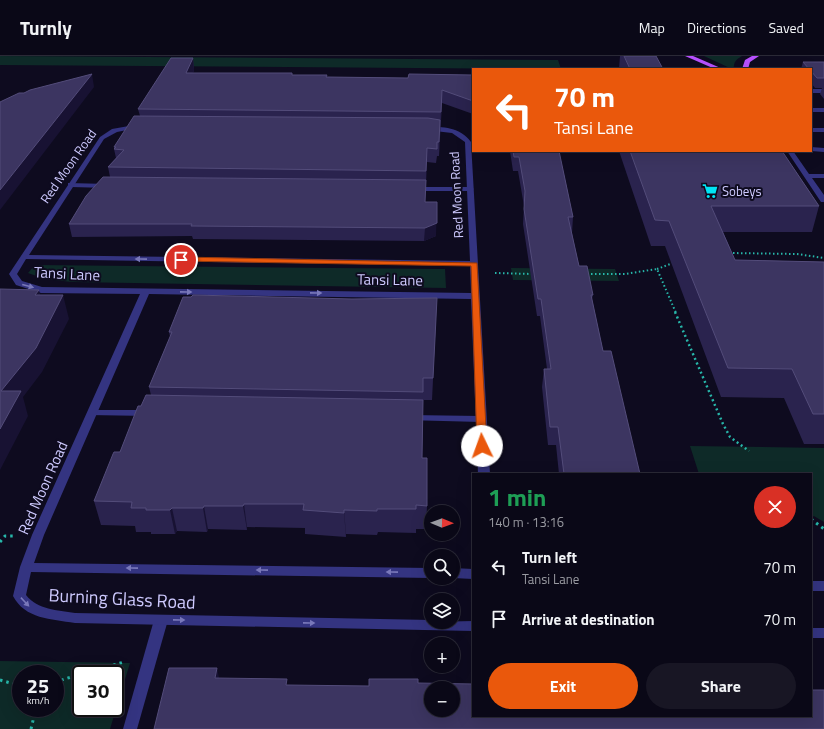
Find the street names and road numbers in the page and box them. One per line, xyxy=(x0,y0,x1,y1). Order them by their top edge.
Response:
street label: Red Moon Road xyxy=(35,125,101,207)
street label: Red Moon Road xyxy=(444,151,468,239)
street label: Tansi Lane xyxy=(33,260,101,287)
street label: Tansi Lane xyxy=(357,267,423,292)
street label: Red Moon Road xyxy=(12,437,73,538)
street label: Burning Glass Road xyxy=(48,581,196,616)

